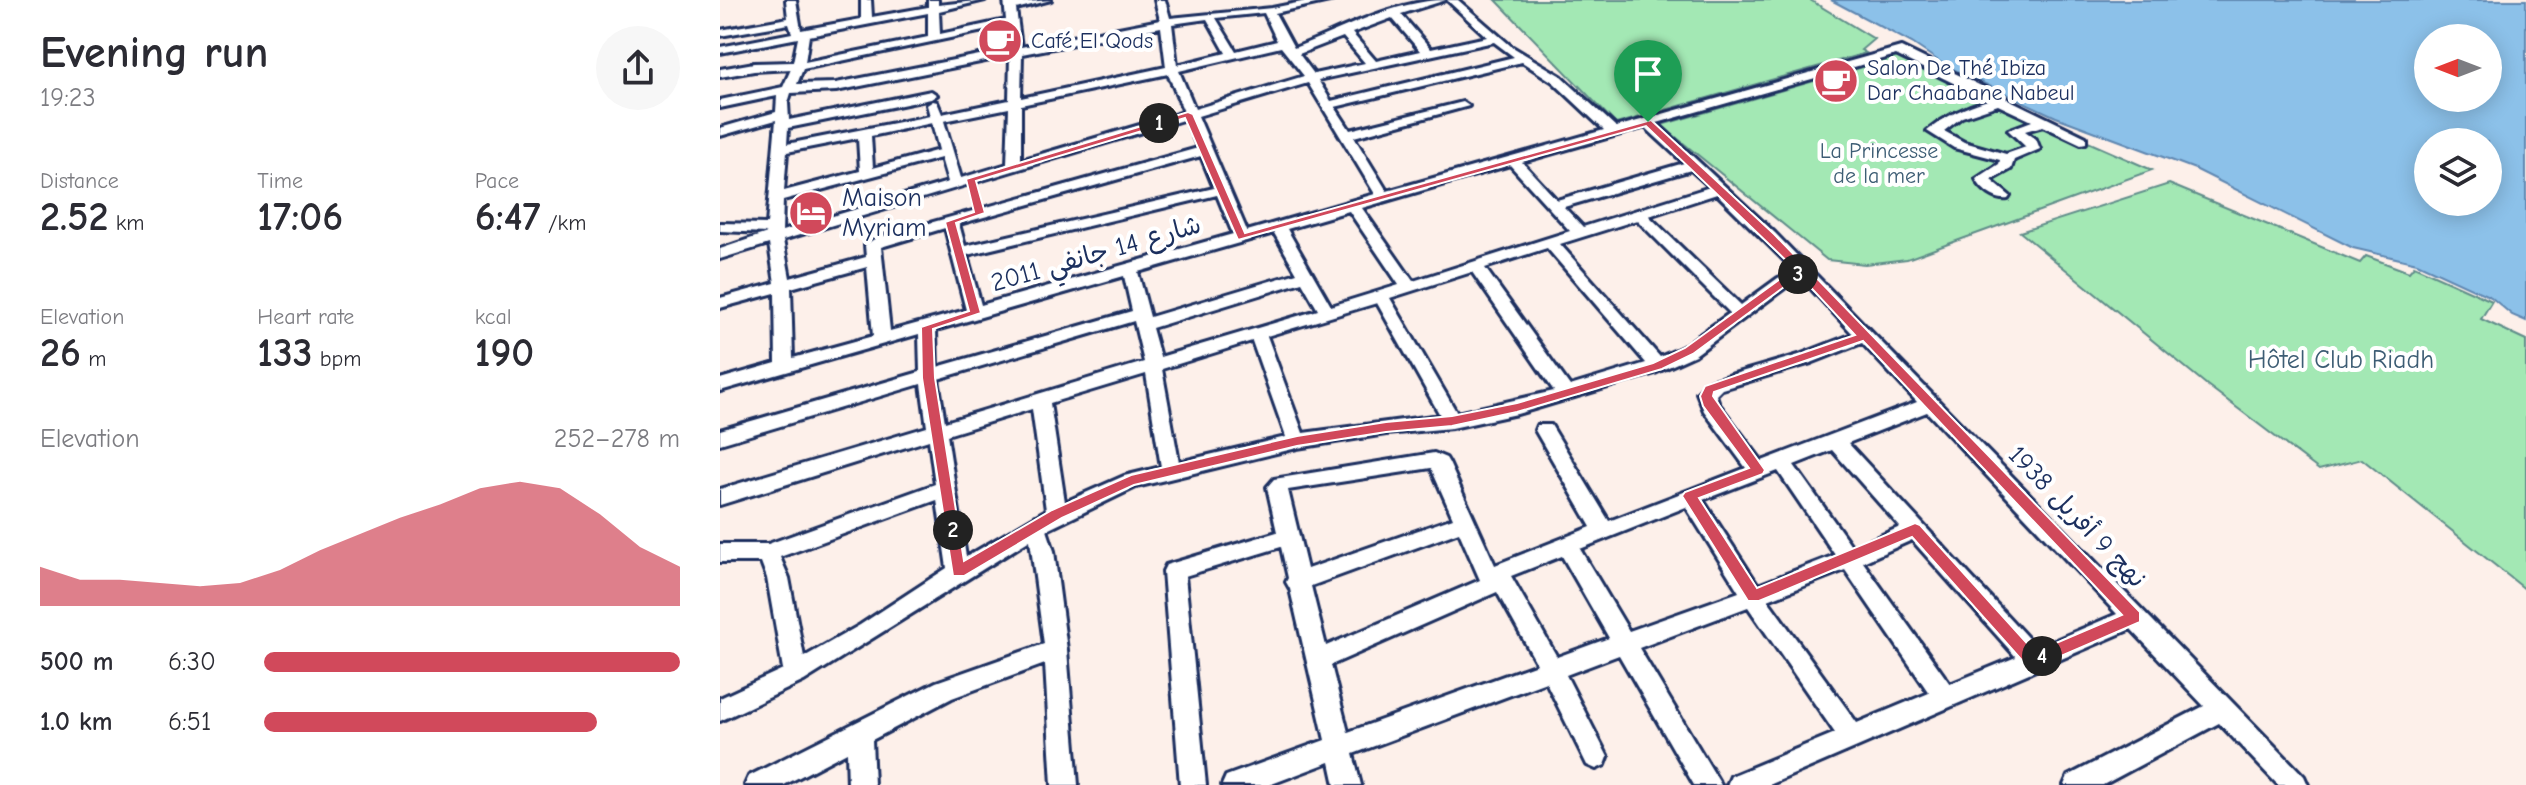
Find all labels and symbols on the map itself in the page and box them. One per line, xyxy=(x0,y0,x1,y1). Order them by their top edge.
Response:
cafe icon: Café El Qods xyxy=(976,17,1024,65)
north arrow xyxy=(2414,24,2502,112)
place label: Café El Qods xyxy=(1031,28,1153,54)
pin xyxy=(1614,40,1682,122)
place label: Salon De Thé Ibiza Dar Chaabane Nabeul xyxy=(1867,55,2075,106)
cafe icon: Salon De Thé Ibiza Dar Chaabane Nabeul xyxy=(1812,57,1860,105)
pin: 1 xyxy=(1139,103,1179,143)
park label: La Princesse de la mer xyxy=(1820,138,1938,189)
place label: Maison Myriam xyxy=(842,183,927,243)
hotel icon: Maison Myriam xyxy=(787,189,835,237)
street label: شارع 14 جانفي 2011 xyxy=(988,210,1206,305)
pin: 3 xyxy=(1778,254,1818,294)
park label: Hôtel Club Riadh xyxy=(2248,345,2434,375)
street label: نهج 9 أفريل 1938 xyxy=(2000,439,2153,595)
pin: 2 xyxy=(933,510,973,550)
pin: 4 xyxy=(2022,636,2062,676)

